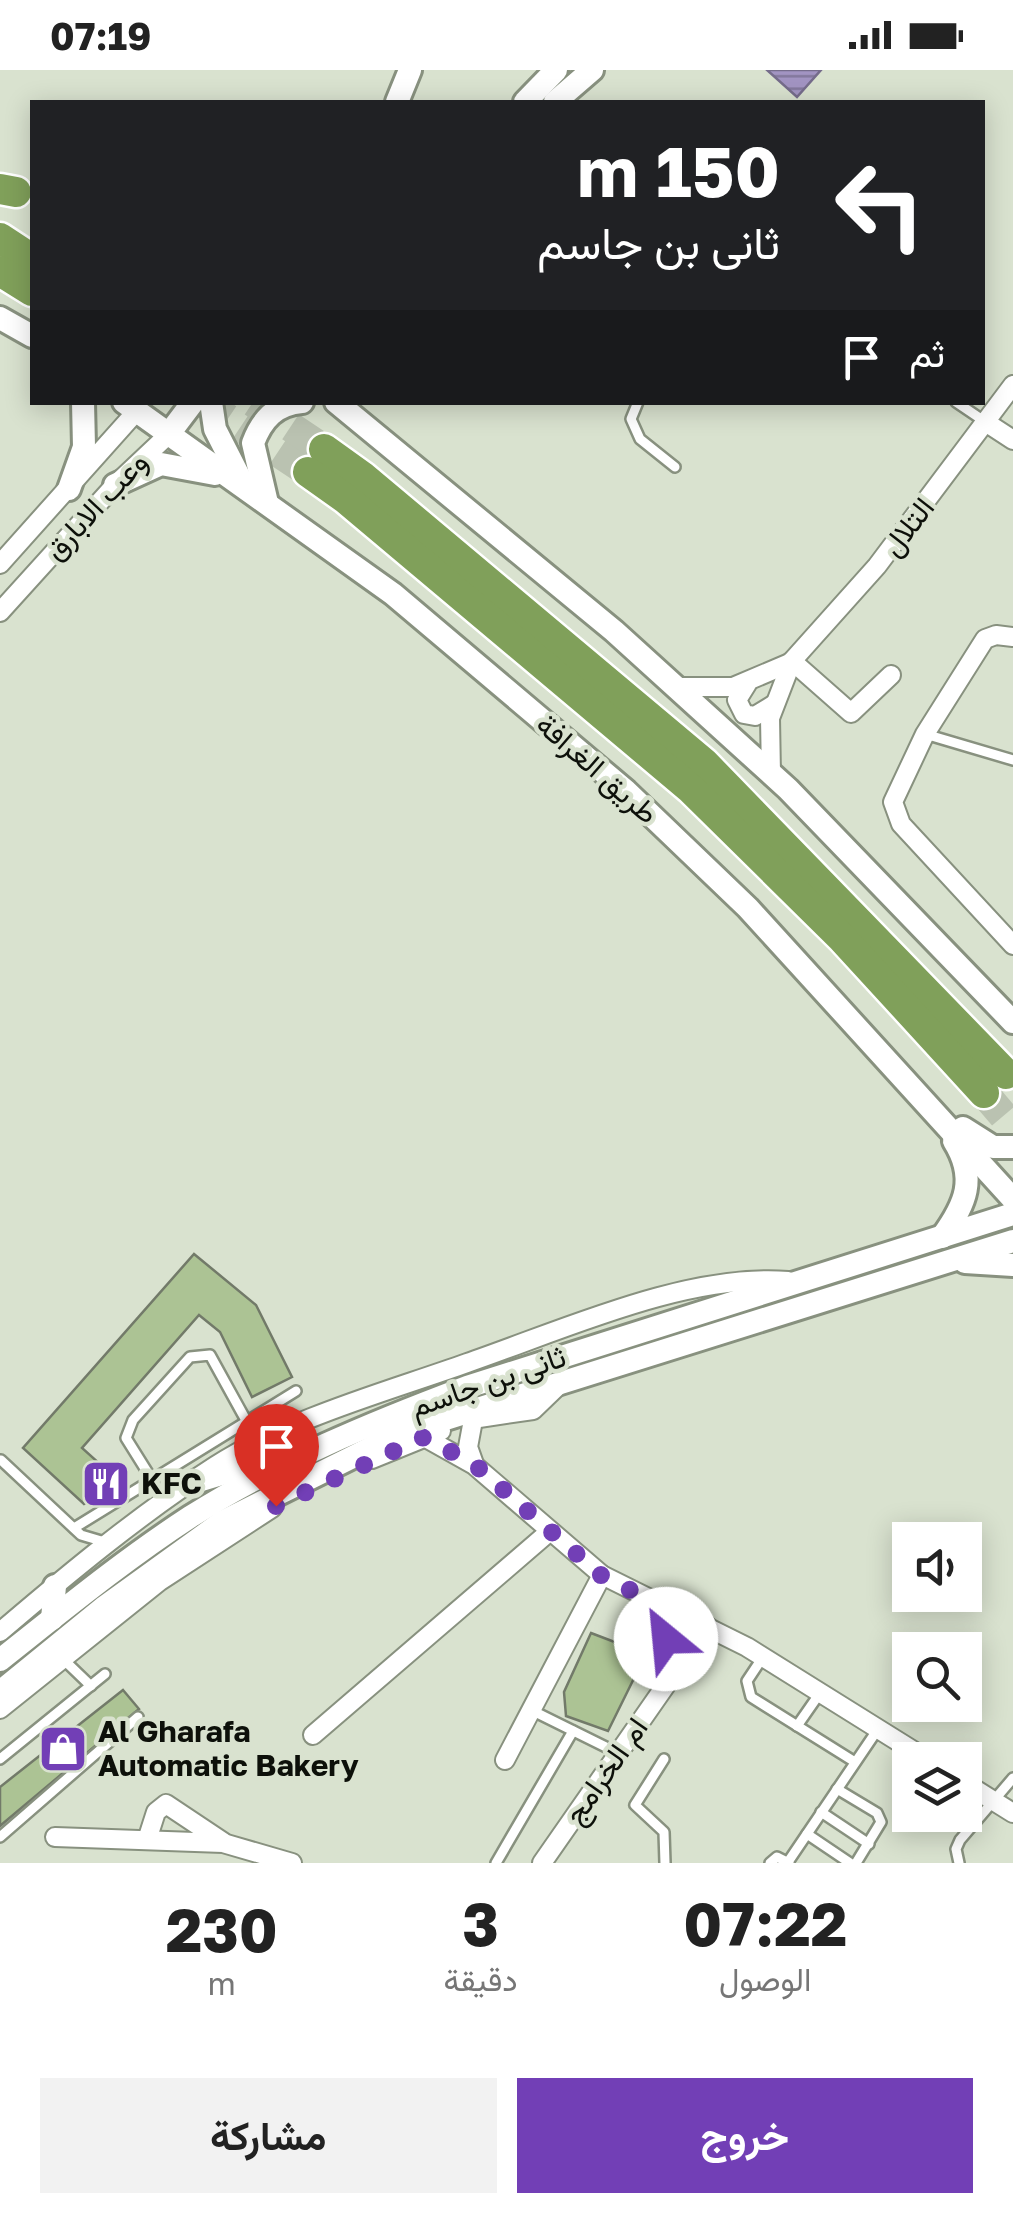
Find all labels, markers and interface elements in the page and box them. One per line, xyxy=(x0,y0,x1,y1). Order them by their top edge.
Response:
text: 07:19 xyxy=(50,13,151,58)
text: 150 m xyxy=(577,128,780,212)
icon: left xyxy=(815,140,945,270)
text: ثانى بن جاسم xyxy=(537,215,780,269)
icon: arrive xyxy=(834,330,889,385)
text: ثم xyxy=(909,330,945,375)
street label: وعب الابارق xyxy=(36,444,155,568)
street label: التلال xyxy=(873,490,942,563)
street label: طريق الغرافة xyxy=(529,706,666,832)
street label: ثانى بن جاسم xyxy=(405,1338,571,1426)
pin xyxy=(234,1404,319,1507)
icon: arrive xyxy=(249,1419,304,1474)
restaurant icon: KFC xyxy=(80,1458,132,1510)
place label: KFC xyxy=(141,1465,202,1501)
map controls xyxy=(892,1522,982,1832)
button: sound xyxy=(892,1522,982,1612)
position arrow xyxy=(614,1587,718,1691)
button: search xyxy=(892,1632,982,1722)
street label: ام الخرامج xyxy=(556,1710,657,1832)
place label: Al Gharafa Automatic Bakery xyxy=(98,1713,359,1783)
shop icon: Al Gharafa Automatic Bakery xyxy=(37,1723,89,1775)
button: layers xyxy=(892,1742,982,1832)
text: 3 xyxy=(462,1887,499,1959)
text: 07:22 xyxy=(683,1887,847,1959)
text: 230 xyxy=(166,1893,278,1965)
text: دقيقة xyxy=(444,1960,518,1998)
text: الوصول xyxy=(719,1960,811,1998)
text: m xyxy=(208,1964,236,2002)
button: مشاركة xyxy=(40,2078,497,2193)
button: خروج xyxy=(517,2078,973,2193)

